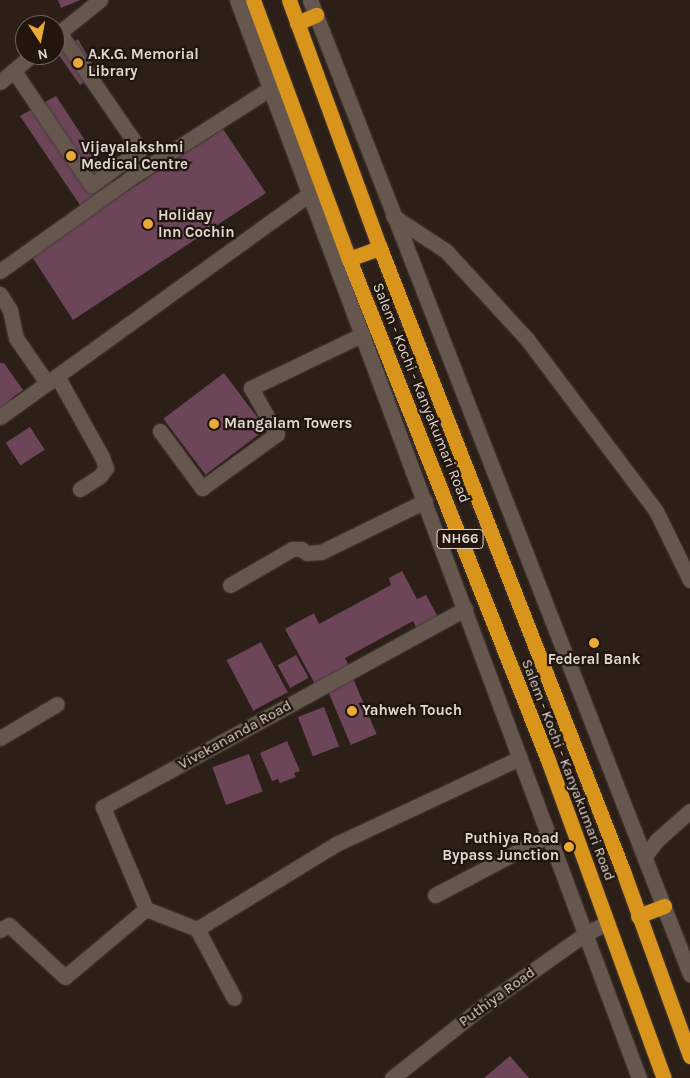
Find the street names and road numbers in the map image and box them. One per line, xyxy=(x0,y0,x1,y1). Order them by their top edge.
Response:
street label: Salem - Kochi - Kanyakumari Road xyxy=(368,280,474,506)
road number: NH66 xyxy=(436,528,484,550)
street label: Salem - Kochi - Kanyakumari Road xyxy=(517,657,619,883)
street label: Vivekananda Road xyxy=(175,696,295,774)
street label: Puthiya Road xyxy=(455,963,539,1031)

